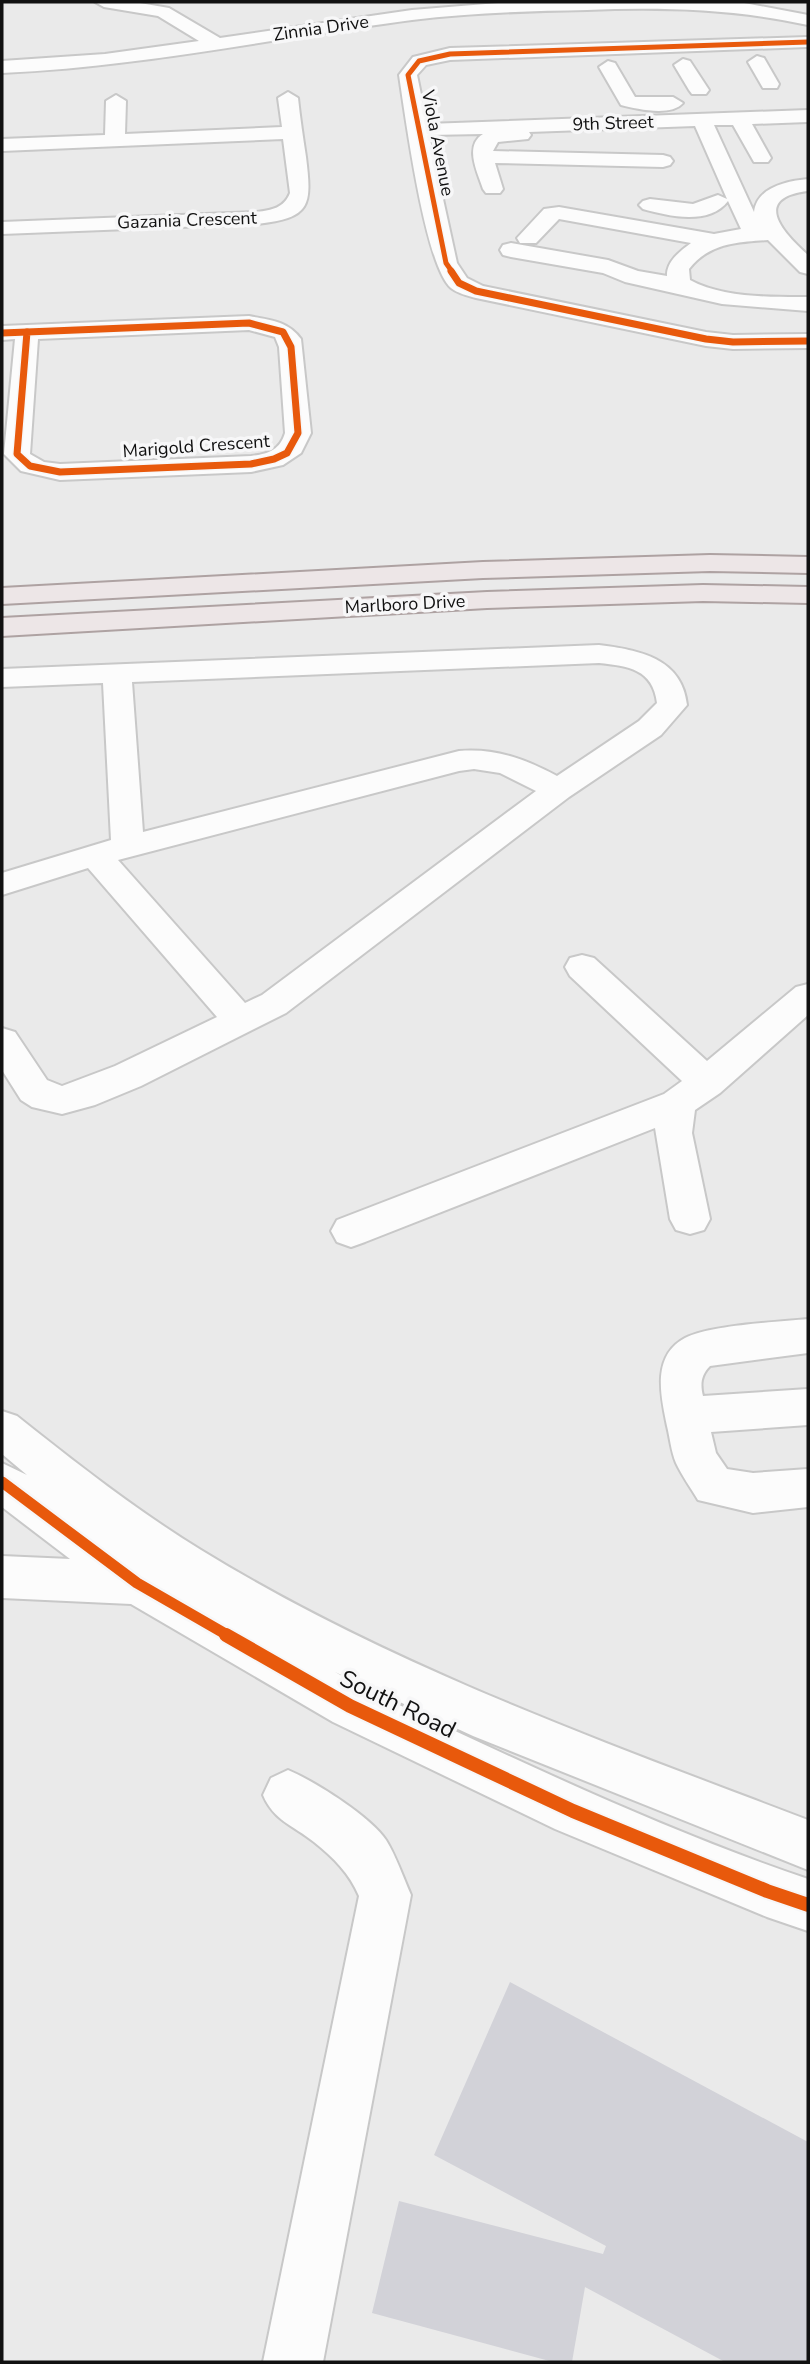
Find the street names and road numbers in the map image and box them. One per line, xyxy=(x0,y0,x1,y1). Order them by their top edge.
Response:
street label: Zinnia Drive xyxy=(272,9,370,47)
street label: Viola Avenue xyxy=(416,87,460,198)
street label: 9th Street xyxy=(572,110,655,136)
street label: Gazania Crescent xyxy=(117,206,258,234)
street label: Marigold Crescent xyxy=(122,429,271,463)
street label: Marlboro Drive xyxy=(344,589,466,619)
street label: South Road xyxy=(335,1662,461,1746)

